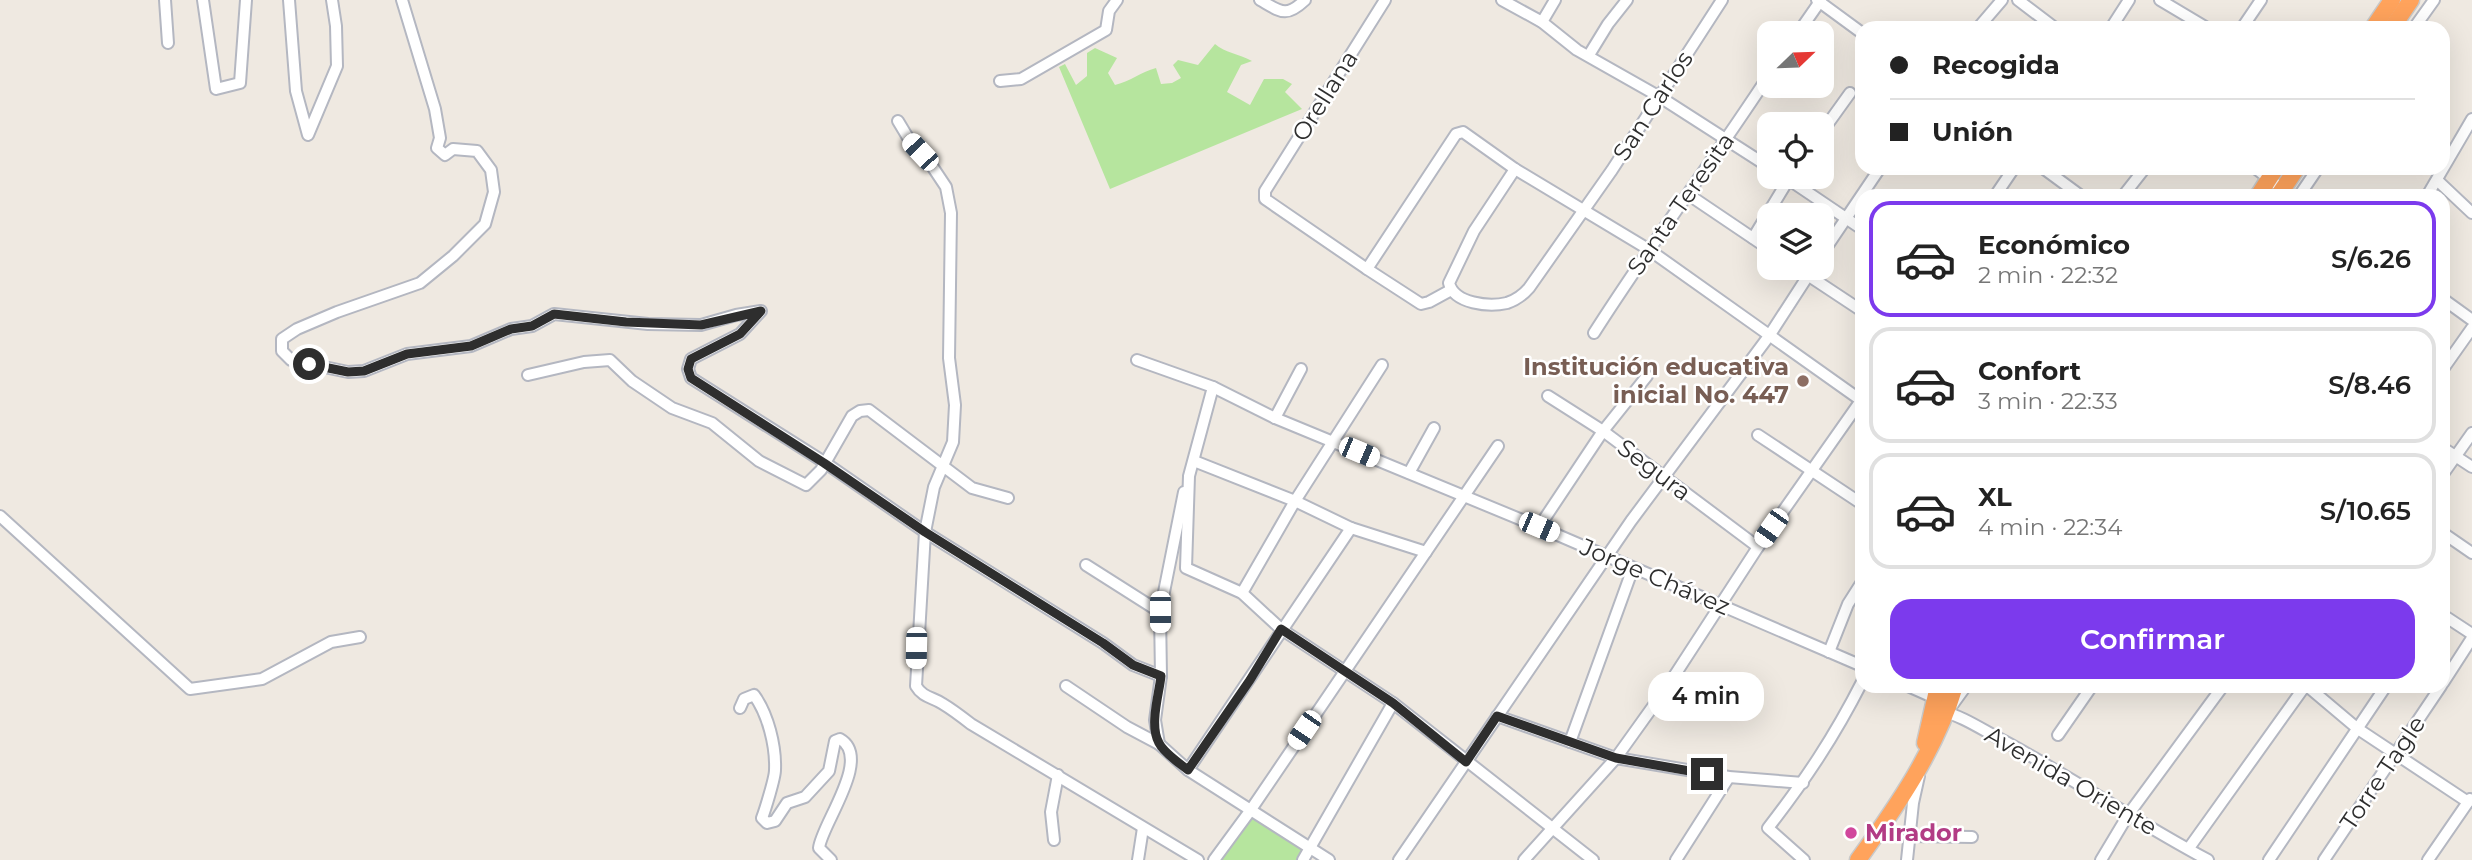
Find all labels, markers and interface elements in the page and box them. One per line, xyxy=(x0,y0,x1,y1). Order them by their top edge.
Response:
north arrow xyxy=(1757,21,1834,98)
map controls xyxy=(1757,21,1834,280)
street label: Orellana xyxy=(1285,45,1364,146)
street label: San Carlos xyxy=(1606,45,1699,166)
text: Recogida xyxy=(1932,49,2060,81)
button: locate xyxy=(1757,112,1834,189)
text: Unión xyxy=(1932,116,2013,148)
street label: Santa Teresita xyxy=(1621,127,1740,280)
car xyxy=(898,129,943,175)
button: layers xyxy=(1757,203,1834,280)
icon: car xyxy=(1894,228,1957,291)
text: Económico xyxy=(1978,229,2130,261)
text: S/6.26 xyxy=(2331,243,2411,275)
text: 2 min · 22:32 xyxy=(1978,261,2118,289)
route start xyxy=(293,348,325,380)
place label: Institución educativa inicial No. 447 xyxy=(1523,352,1789,409)
icon: car xyxy=(1894,354,1957,417)
text: Confort xyxy=(1978,355,2081,387)
text: S/8.46 xyxy=(2328,369,2411,401)
marker: Institución educativa inicial No. 447 xyxy=(1795,373,1811,389)
text: 3 min · 22:33 xyxy=(1978,387,2118,415)
street label: Segura xyxy=(1612,433,1697,507)
car xyxy=(1336,434,1383,470)
icon: car xyxy=(1894,480,1957,543)
text: XL xyxy=(1978,481,2012,513)
text: S/10.65 xyxy=(2320,495,2411,527)
car xyxy=(1751,505,1792,551)
car xyxy=(1516,509,1563,545)
text: 4 min · 22:34 xyxy=(1978,513,2122,541)
street label: Jorge Chávez xyxy=(1575,532,1735,621)
car xyxy=(1150,591,1171,633)
button: Confirmar xyxy=(1890,599,2415,679)
car xyxy=(906,627,927,669)
callout: 4 min xyxy=(1649,672,1765,722)
text: 4 min xyxy=(1672,682,1740,710)
car xyxy=(1284,707,1325,753)
street label: Torre Tagle xyxy=(2334,710,2431,835)
street label: Avenida Oriente xyxy=(1980,720,2162,842)
route end xyxy=(1691,758,1723,790)
place label: Mirador xyxy=(1865,818,1962,847)
marker: Mirador xyxy=(1843,825,1859,841)

